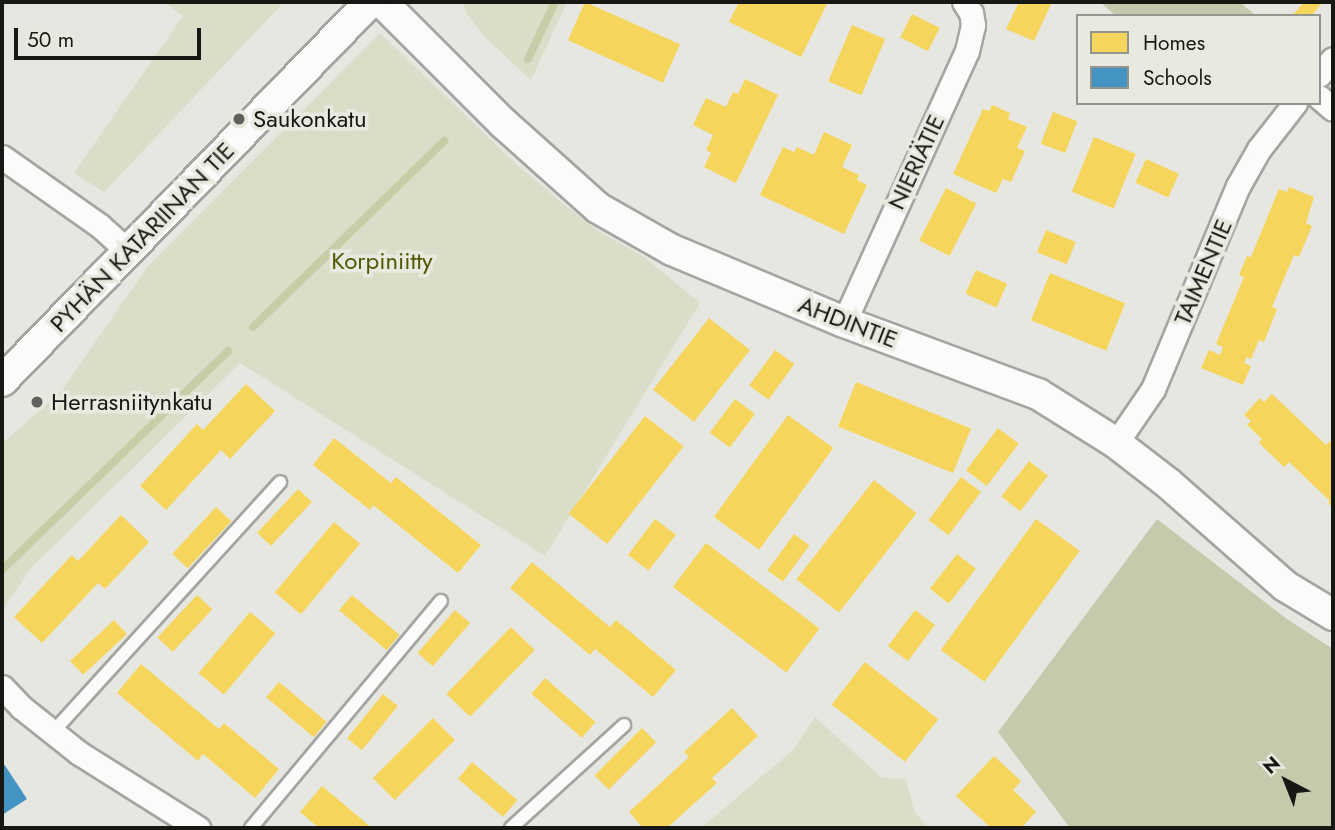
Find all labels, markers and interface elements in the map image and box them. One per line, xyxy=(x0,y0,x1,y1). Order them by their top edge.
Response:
scale bar xyxy=(18,14,205,58)
legend xyxy=(1076,14,1321,105)
text: 50 m xyxy=(27,25,74,55)
text: Homes xyxy=(1143,28,1205,58)
text: Schools xyxy=(1143,63,1212,93)
place label: Saukonkatu xyxy=(253,105,367,133)
street label: NIERIÄTIE xyxy=(882,110,950,214)
marker: Saukonkatu xyxy=(231,111,247,127)
street label: PYHÄN KATARIINAN TIE xyxy=(44,136,240,338)
street label: TAIMENTIE xyxy=(1168,215,1238,329)
park label: Korpiniitty xyxy=(331,247,433,275)
street label: AHDINTIE xyxy=(794,290,902,354)
place label: Herrasniitynkatu xyxy=(51,388,213,416)
marker: Herrasniitynkatu xyxy=(29,394,45,410)
north arrow xyxy=(1251,746,1321,816)
text: N xyxy=(1257,750,1286,780)

